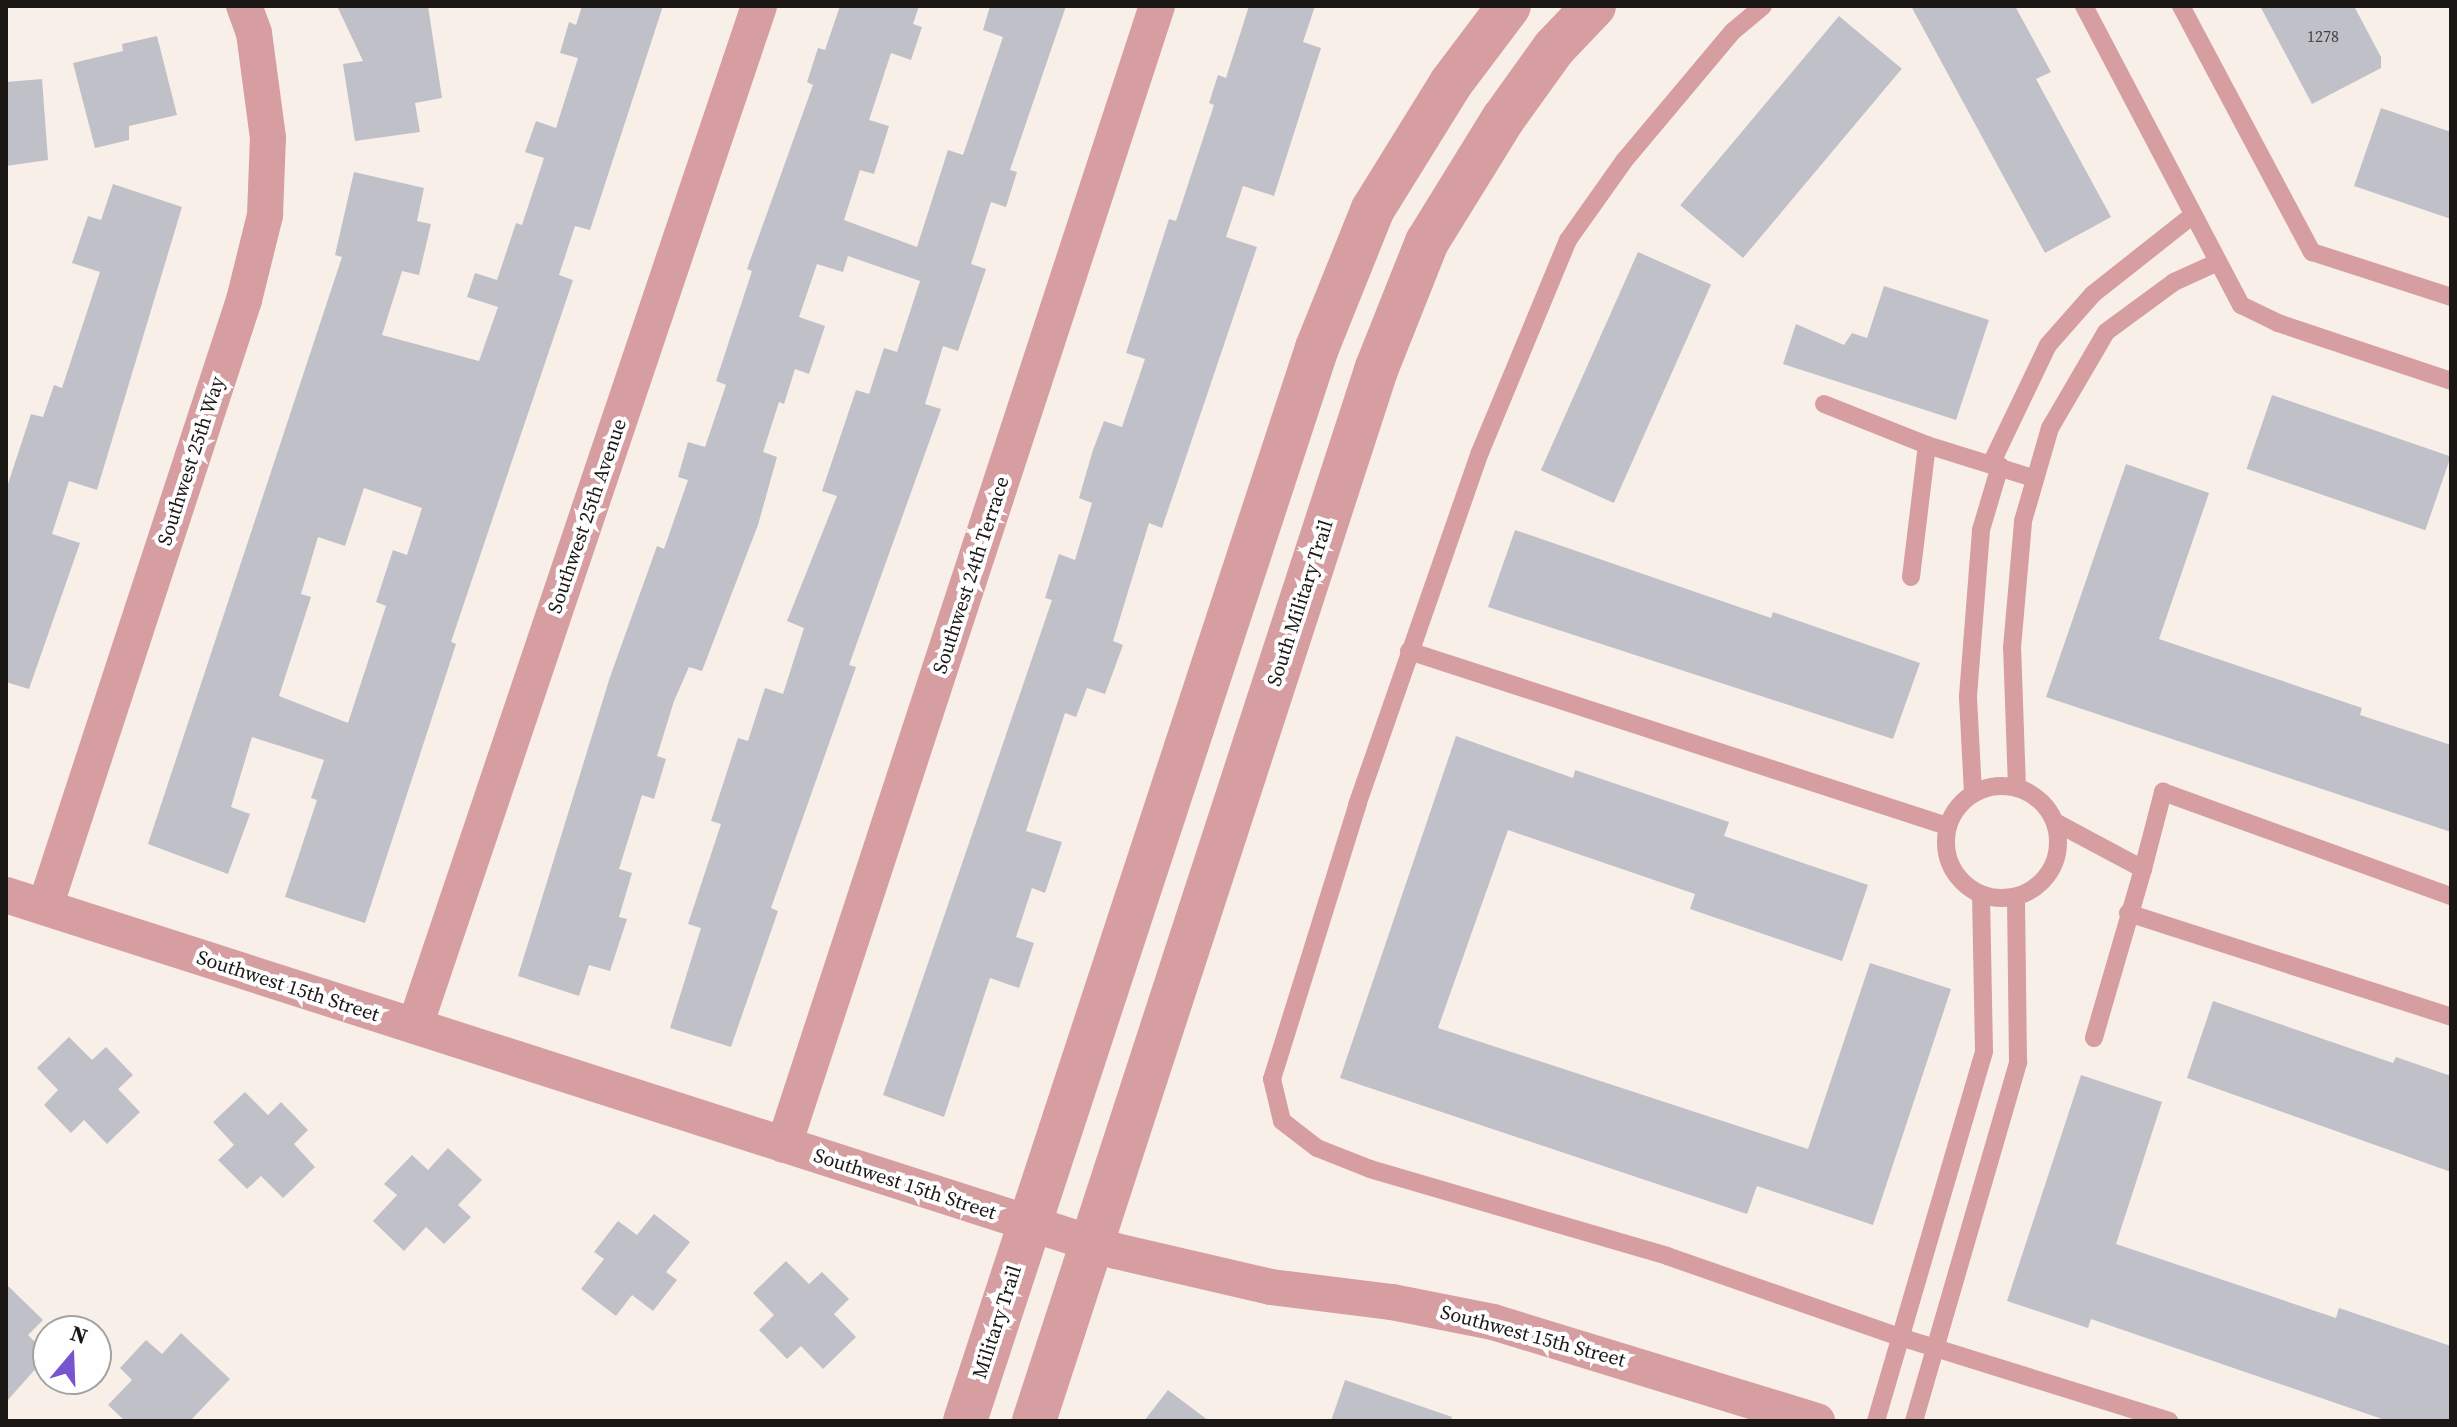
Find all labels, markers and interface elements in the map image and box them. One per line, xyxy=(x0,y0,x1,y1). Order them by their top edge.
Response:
house number: 1278 xyxy=(2307,26,2339,46)
street label: Southwest 25th Way xyxy=(152,373,230,549)
street label: Southwest 25th Avenue xyxy=(542,415,632,617)
street label: Southwest 24th Terrace xyxy=(928,473,1014,677)
street label: South Military Trail xyxy=(1262,517,1338,689)
street label: Southwest 15th Street xyxy=(194,945,382,1027)
street label: Southwest 15th Street xyxy=(811,1143,999,1225)
street label: Military Trail xyxy=(967,1262,1027,1382)
street label: Southwest 15th Street xyxy=(1438,1300,1628,1372)
north arrow xyxy=(32,1315,112,1395)
text: N xyxy=(67,1317,92,1351)

